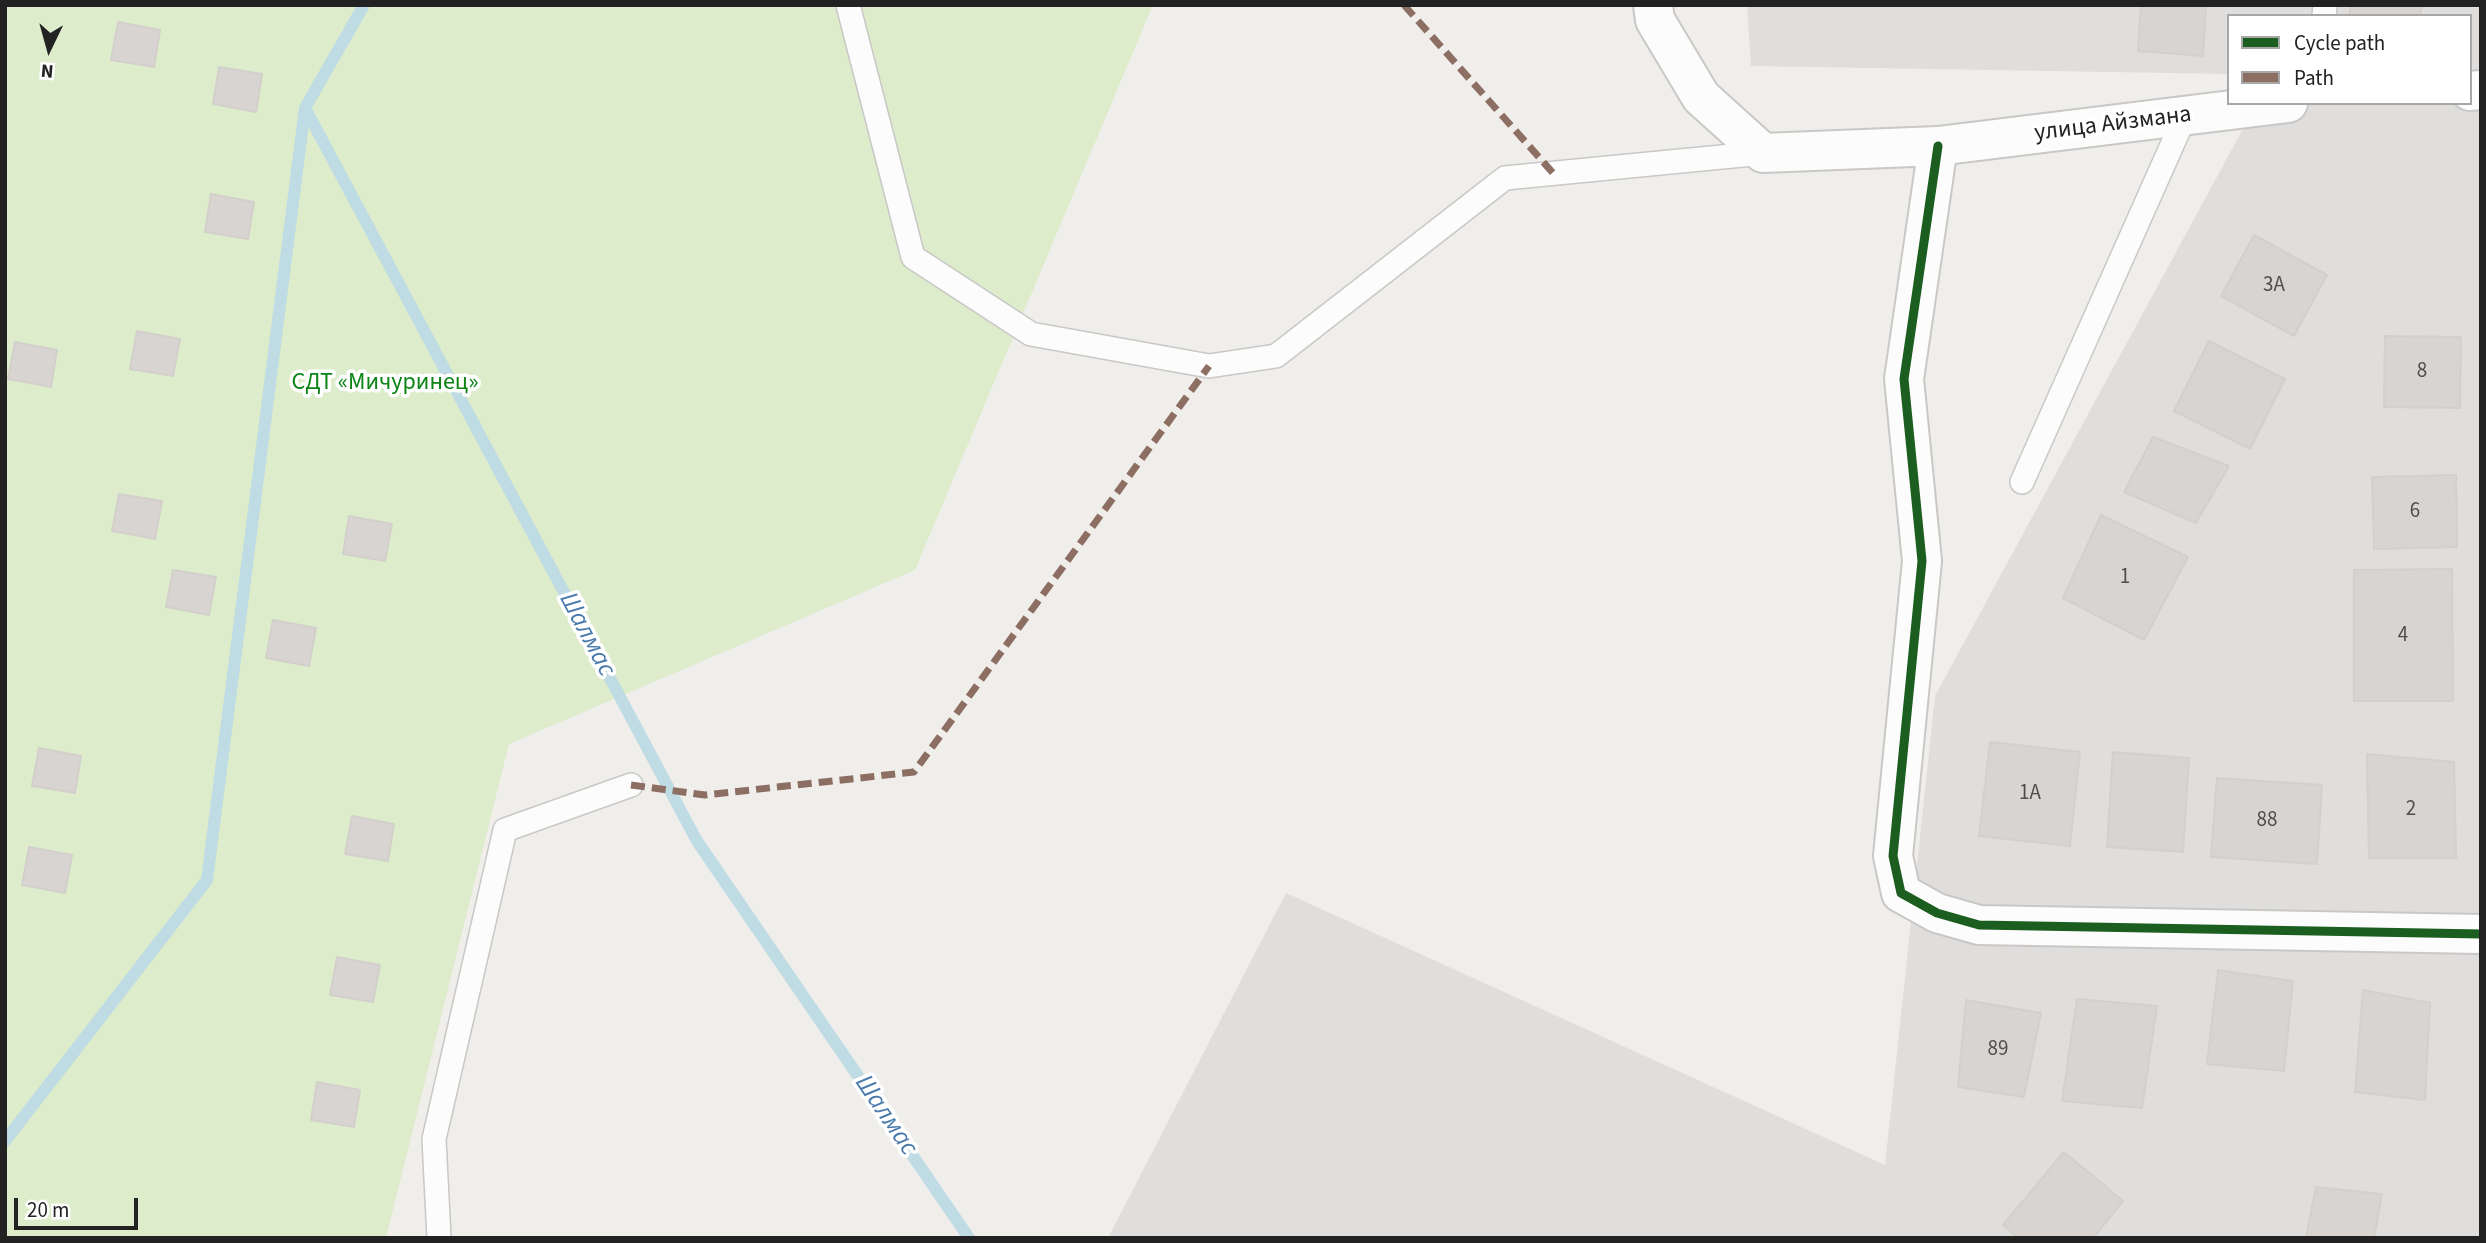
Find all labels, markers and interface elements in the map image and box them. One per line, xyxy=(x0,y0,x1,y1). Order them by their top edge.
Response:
north arrow xyxy=(14,14,84,84)
legend xyxy=(2227,14,2472,105)
text: Cycle path xyxy=(2294,28,2385,58)
text: N xyxy=(40,56,55,84)
text: Path xyxy=(2294,63,2334,93)
street label: улица Айзмана xyxy=(2033,101,2193,149)
house number: 3А xyxy=(2263,273,2285,299)
house number: 8 xyxy=(2417,359,2427,385)
park label: СДТ «Мичуринец» xyxy=(292,370,478,398)
house number: 6 xyxy=(2410,499,2420,525)
house number: 1 xyxy=(2120,565,2130,591)
water label: Шалмас xyxy=(551,588,621,682)
house number: 4 xyxy=(2398,623,2408,649)
house number: 1А xyxy=(2019,781,2041,807)
house number: 2 xyxy=(2406,797,2416,823)
house number: 88 xyxy=(2257,808,2277,834)
house number: 89 xyxy=(1988,1037,2008,1063)
water label: Шалмас xyxy=(847,1070,923,1162)
scale bar xyxy=(18,1184,142,1228)
text: 20 m xyxy=(27,1195,69,1225)

